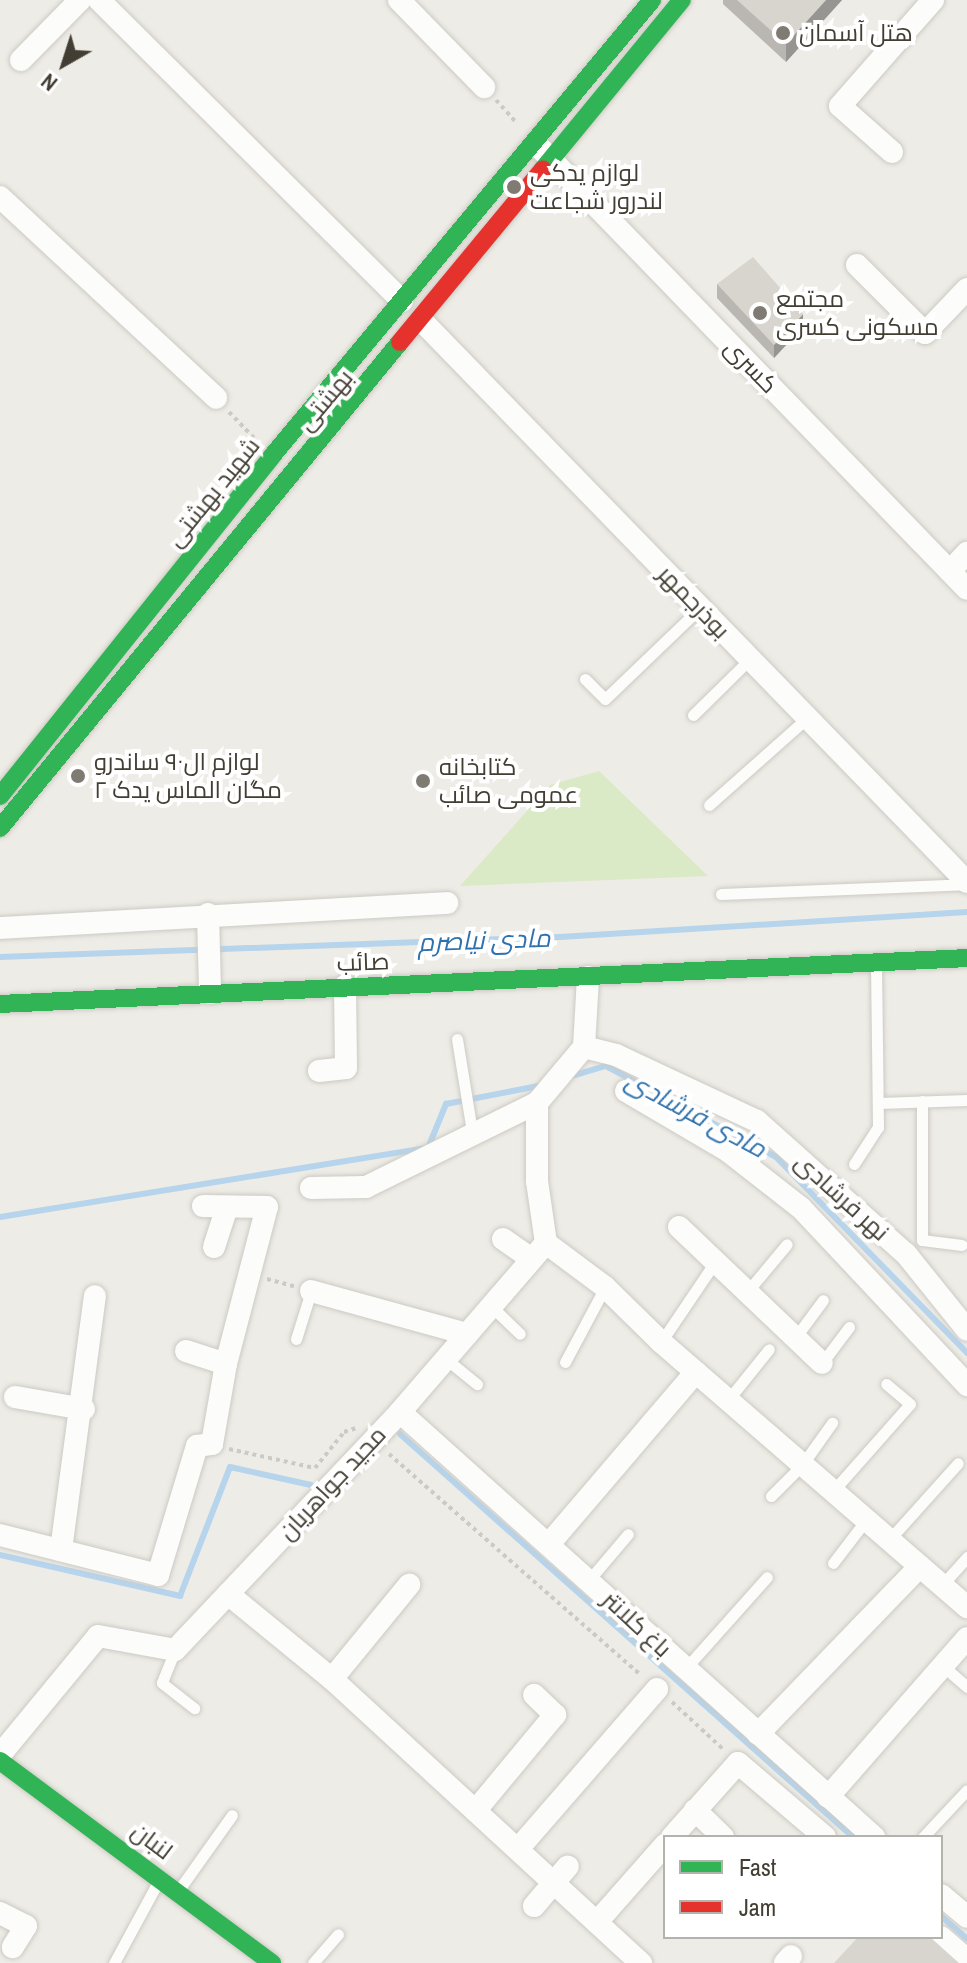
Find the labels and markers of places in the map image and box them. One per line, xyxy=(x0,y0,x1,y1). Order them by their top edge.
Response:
place label: هتل آسمان xyxy=(799,19,913,47)
marker: هتل آسمان xyxy=(774,24,792,42)
place label: لوازم یدکی لندرور شجاعت xyxy=(530,159,663,215)
marker: لوازم یدکی لندرور شجاعت xyxy=(505,178,523,196)
place label: مجتمع مسکونی کسری xyxy=(776,285,939,341)
marker: مجتمع مسکونی کسری xyxy=(751,304,769,322)
place label: لوازم ال۹۰ ساندرو مگان الماس یدک ۲ xyxy=(94,748,282,804)
place label: کتابخانه عمومی صائب xyxy=(439,753,578,809)
marker: لوازم ال۹۰ ساندرو مگان الماس یدک ۲ xyxy=(69,767,87,785)
marker: کتابخانه عمومی صائب xyxy=(414,772,432,790)

